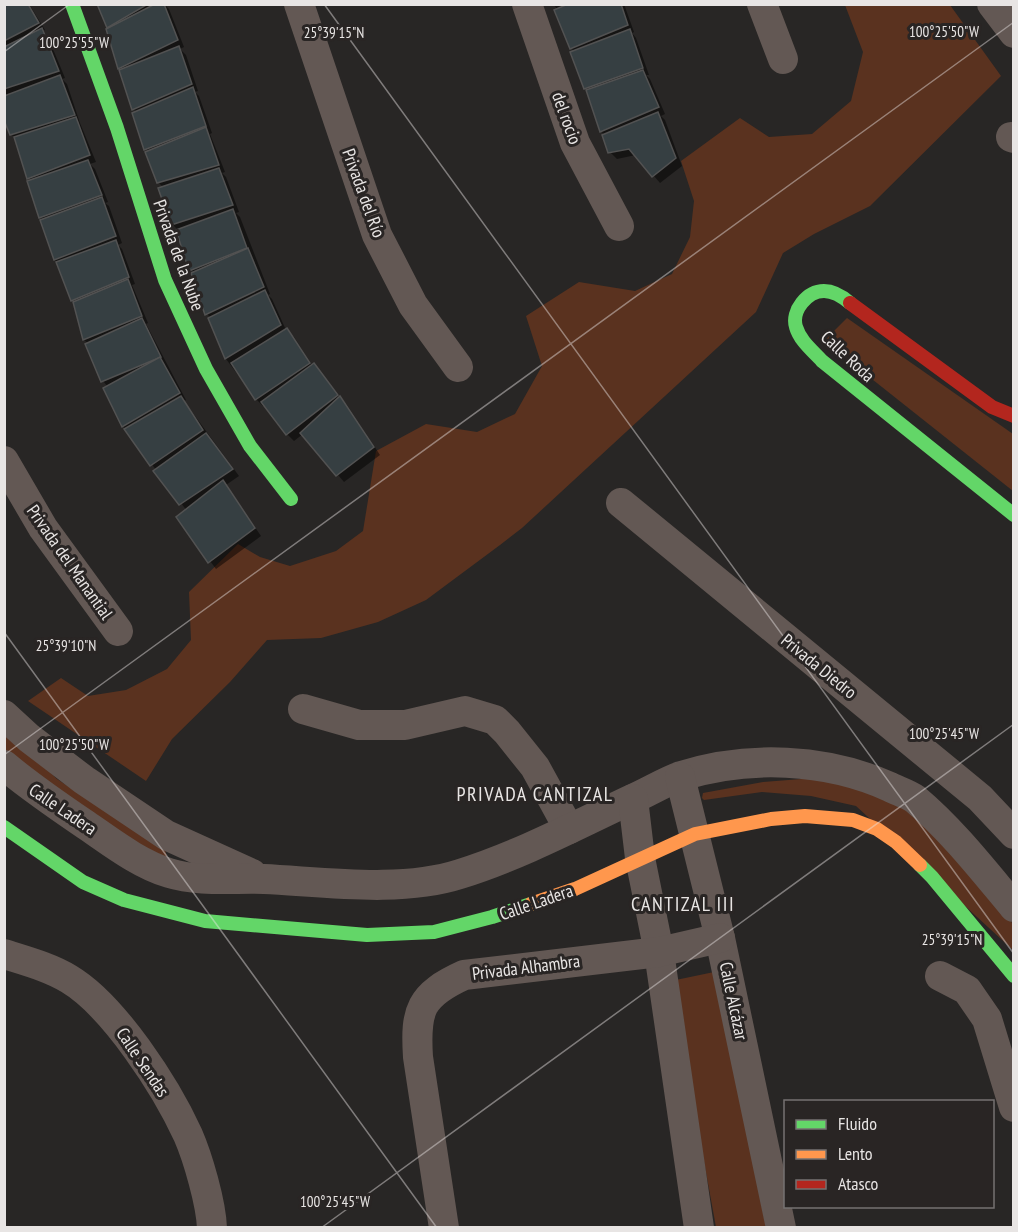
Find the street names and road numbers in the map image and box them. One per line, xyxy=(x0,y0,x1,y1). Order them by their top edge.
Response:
street label: del rocio xyxy=(547,89,587,148)
street label: Privada del Río xyxy=(337,145,391,241)
street label: Privada de la Nube xyxy=(148,196,210,314)
street label: Calle Roda xyxy=(816,325,880,387)
street label: Privada del Manantial xyxy=(22,500,118,624)
street label: Privada Diedro xyxy=(776,629,862,704)
street label: Calle Ladera xyxy=(25,778,101,840)
street label: Calle Ladera xyxy=(496,879,576,925)
street label: Privada Alhambra xyxy=(471,949,581,985)
street label: Calle Alcázar xyxy=(715,960,754,1042)
street label: Calle Sendas xyxy=(111,1023,175,1101)

